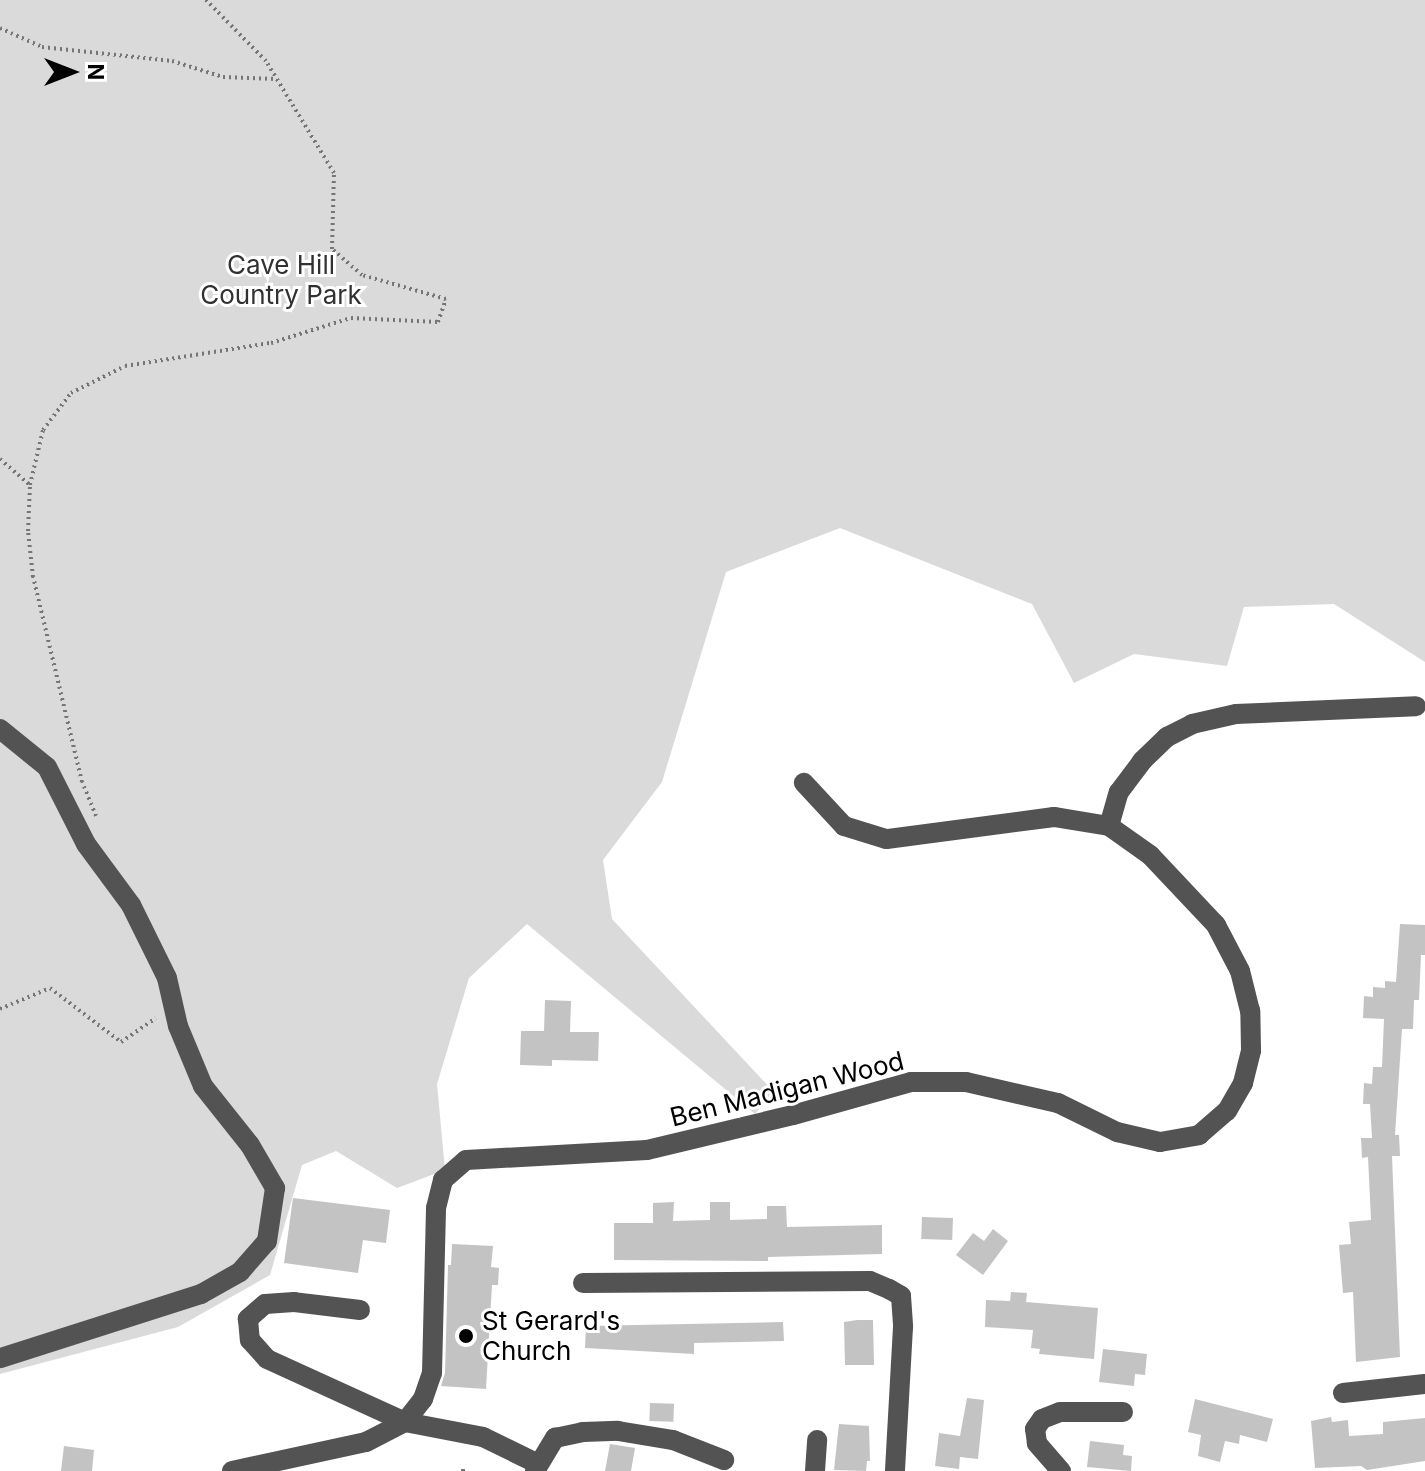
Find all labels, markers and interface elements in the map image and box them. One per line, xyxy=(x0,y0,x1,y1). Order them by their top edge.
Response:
north arrow xyxy=(32,32,112,112)
text: N xyxy=(83,64,109,80)
park label: Cave Hill Country Park xyxy=(200,249,362,310)
street label: Ben Madigan Wood xyxy=(667,1045,907,1133)
place label: St Gerard's Church xyxy=(482,1305,620,1366)
marker: St Gerard's Church xyxy=(457,1327,475,1345)

